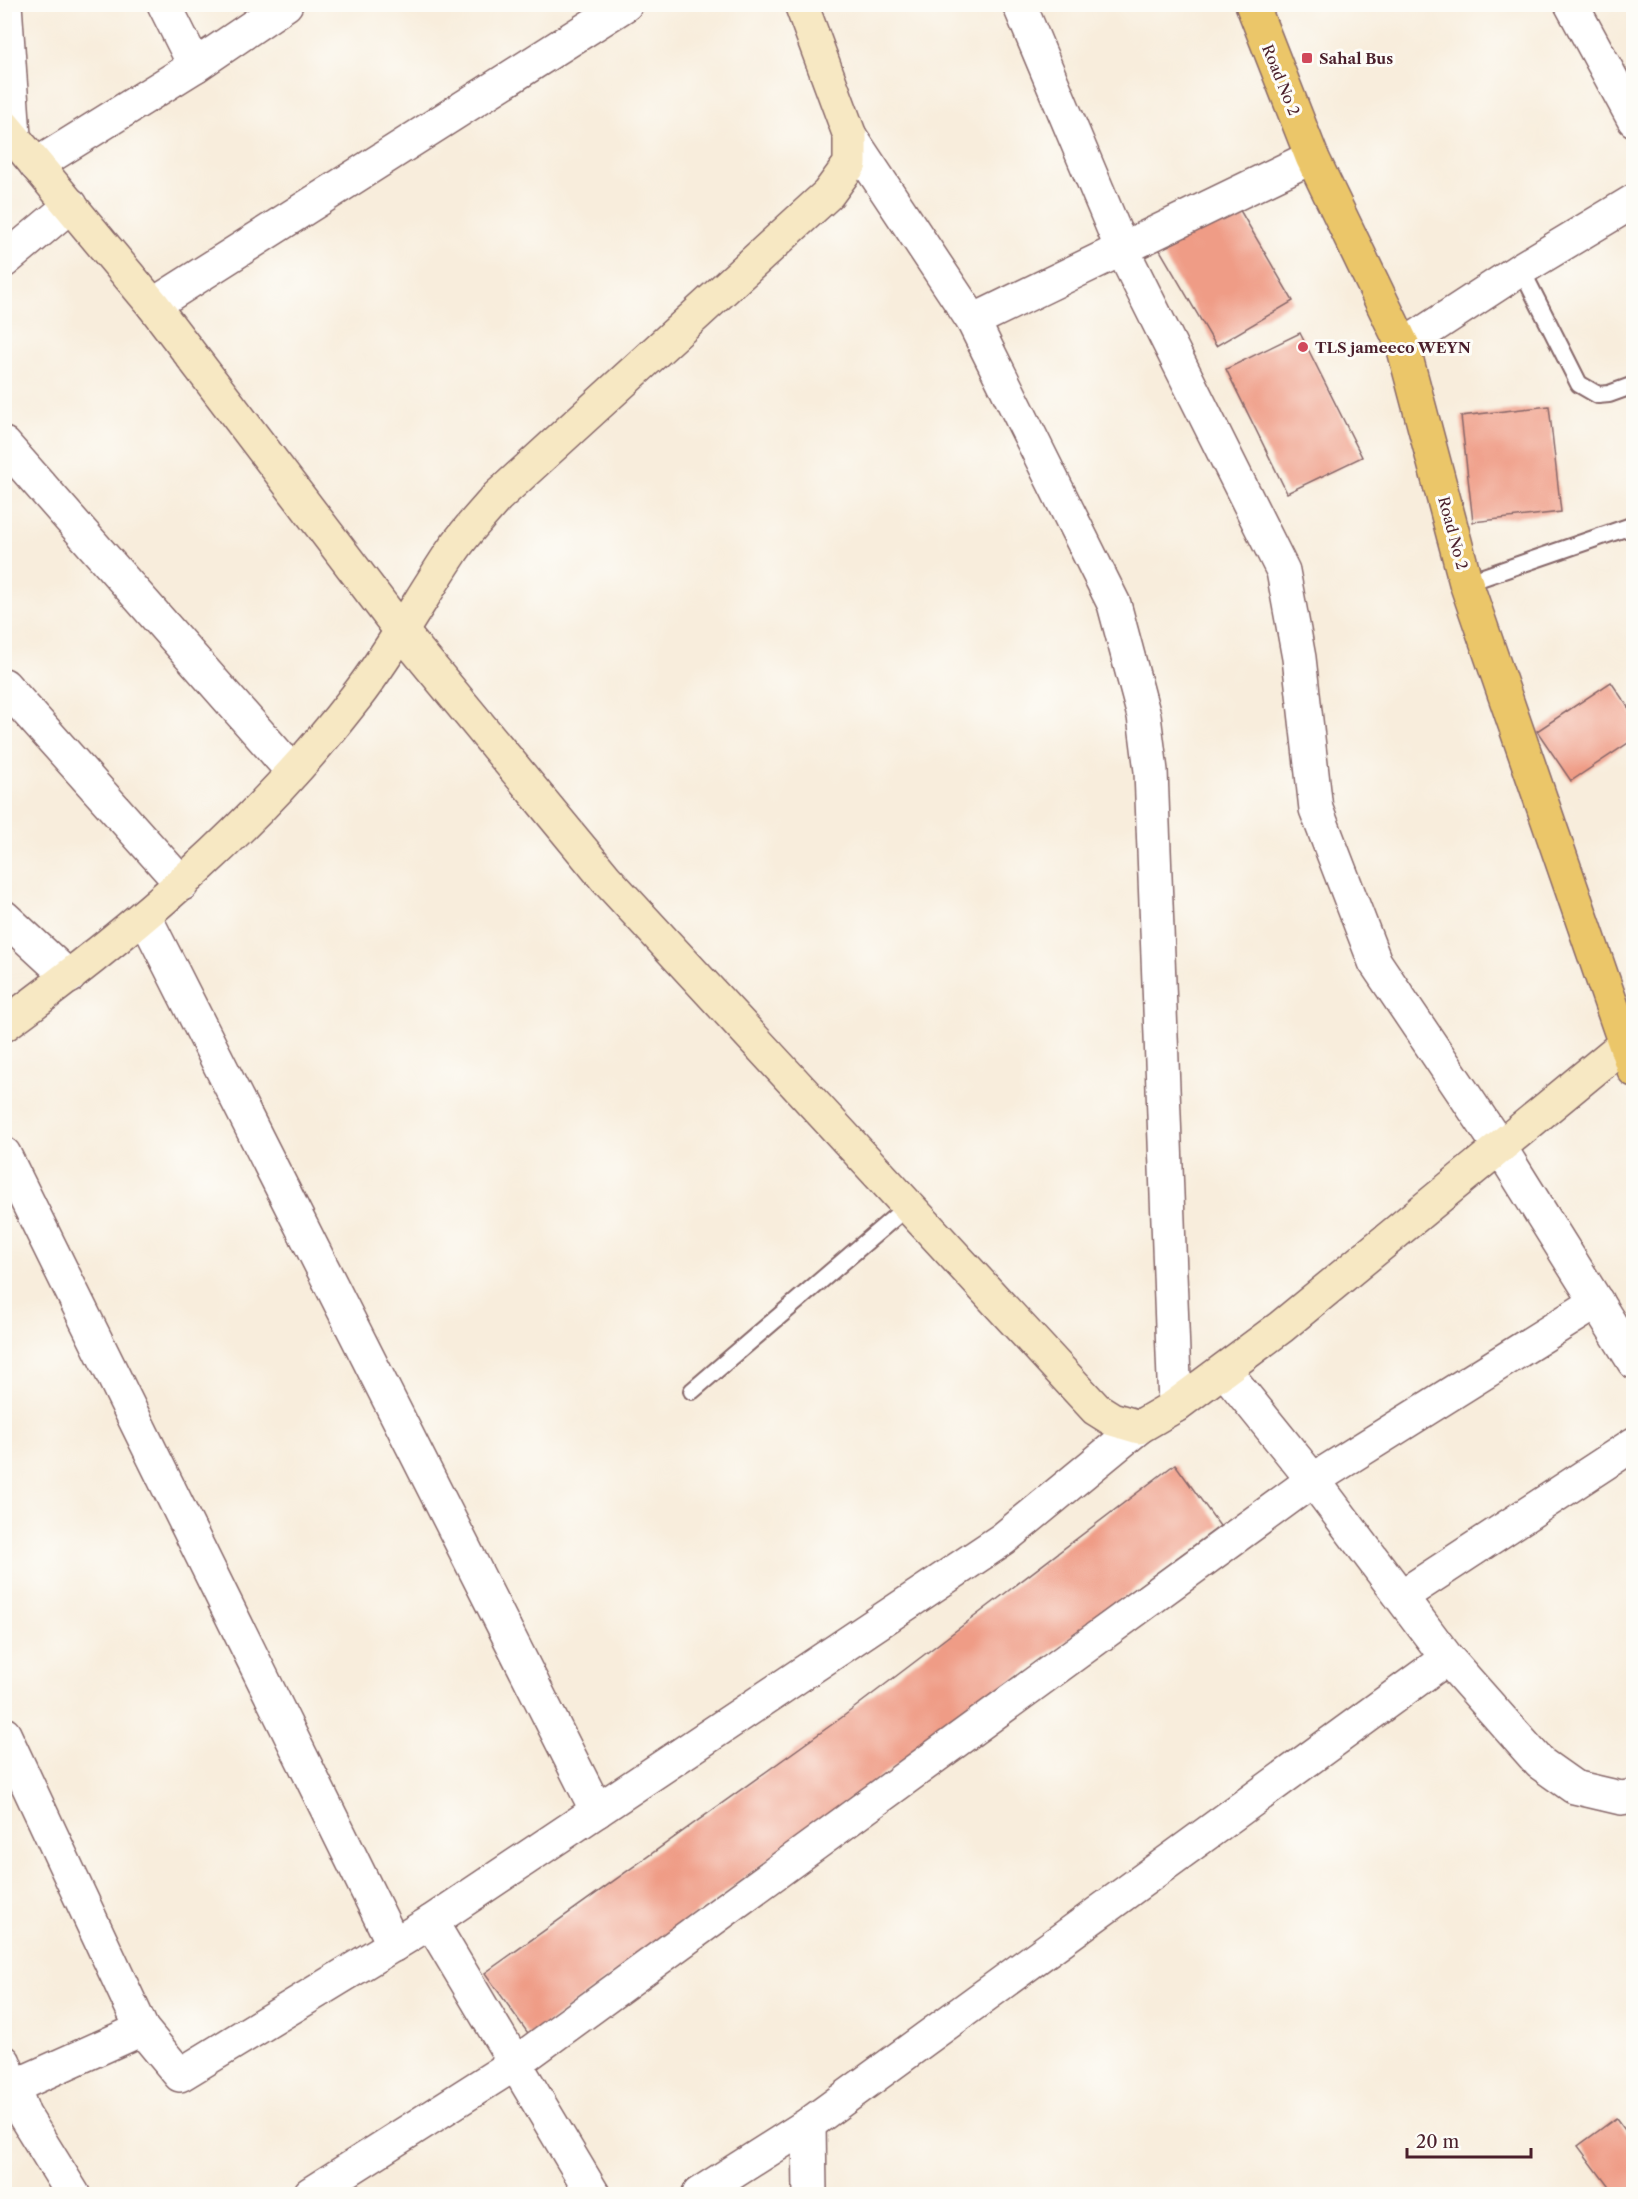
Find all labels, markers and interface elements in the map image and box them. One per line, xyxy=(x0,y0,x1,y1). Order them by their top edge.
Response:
street label: Road No 2 xyxy=(1258,42,1304,118)
place label: Sahal Bus xyxy=(1319,49,1393,68)
marker: Sahal Bus xyxy=(1300,51,1314,65)
place label: TLS jameeco WEYN xyxy=(1315,338,1471,357)
marker: TLS jameeco WEYN xyxy=(1296,340,1310,354)
street label: Road No 2 xyxy=(1434,494,1472,572)
scale bar xyxy=(1407,2121,1532,2159)
text: 20 m xyxy=(1416,2131,1460,2153)

